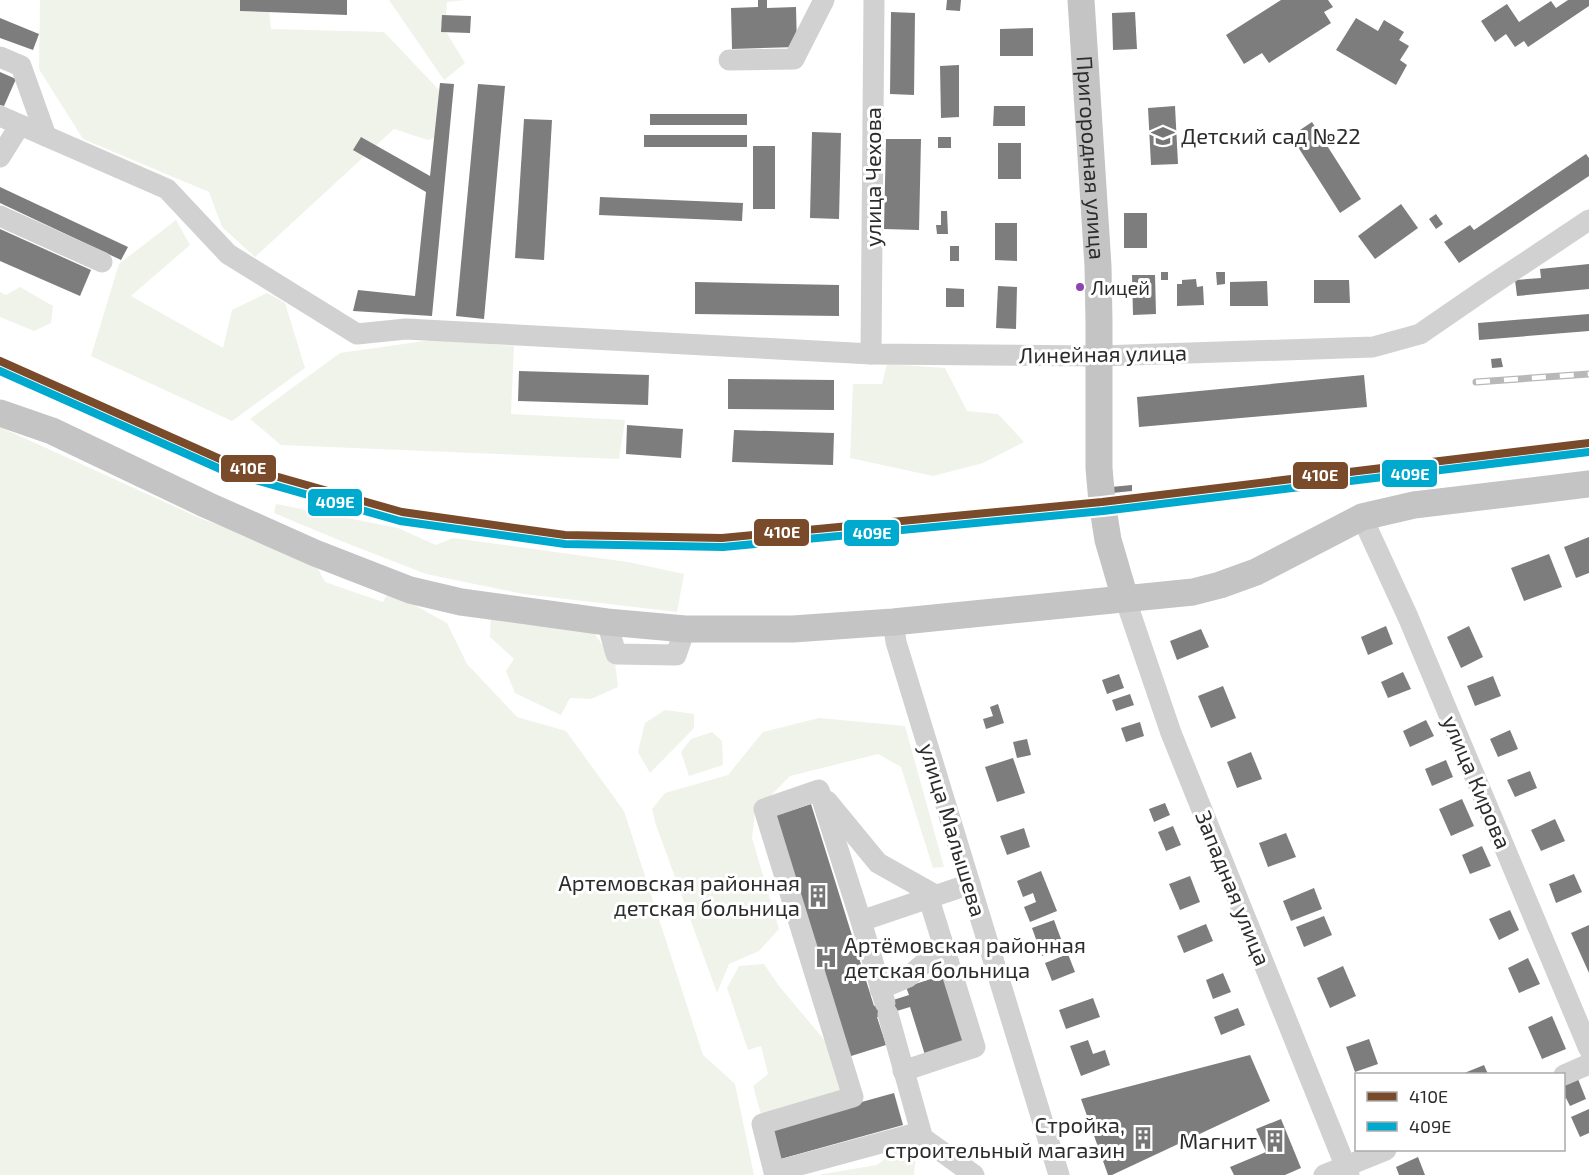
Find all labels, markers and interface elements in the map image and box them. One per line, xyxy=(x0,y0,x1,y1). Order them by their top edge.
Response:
street label: Пригородная улица xyxy=(1073,55,1112,260)
street label: улица Чехова xyxy=(859,107,886,247)
place label: Детский сад №22 xyxy=(1181,122,1361,148)
school or university icon: Детский сад №22 xyxy=(1150,123,1176,149)
place label: Лицей xyxy=(1091,275,1150,299)
marker: Лицей xyxy=(1074,281,1086,293)
street label: Линейная улица xyxy=(1019,339,1187,368)
line badge: 410E xyxy=(220,454,277,483)
text: 410E xyxy=(230,458,266,477)
line badge: 409E xyxy=(1381,459,1438,488)
line badge: 410E xyxy=(1292,461,1349,490)
text: 409E xyxy=(1391,464,1429,483)
text: 410E xyxy=(1302,465,1338,484)
line badge: 409E xyxy=(307,488,363,517)
text: 409E xyxy=(316,492,354,511)
line badge: 410E xyxy=(753,518,810,547)
line badge: 409E xyxy=(843,519,900,547)
text: 410E xyxy=(764,522,800,541)
text: 409E xyxy=(853,523,891,542)
street label: улица Кирова xyxy=(1437,711,1518,853)
street label: улица Малышева xyxy=(914,740,993,920)
street label: Западная улица xyxy=(1190,806,1277,969)
place label: Артемовская районная детская больница xyxy=(558,869,800,920)
building icon: Артемовская районная детская больница xyxy=(805,883,831,909)
place label: Артёмовская районная детская больница xyxy=(844,931,1086,982)
hospital icon: Артёмовская районная детская больница xyxy=(813,945,839,971)
legend xyxy=(1355,1073,1565,1151)
text: 410E xyxy=(1409,1085,1448,1107)
place label: Стройка, строительный магазин xyxy=(885,1111,1125,1162)
text: 409E xyxy=(1409,1115,1451,1137)
building icon: Стройка, строительный магазин xyxy=(1130,1125,1156,1151)
place label: Магнит xyxy=(1179,1127,1257,1153)
building icon: Магнит xyxy=(1262,1128,1288,1154)

